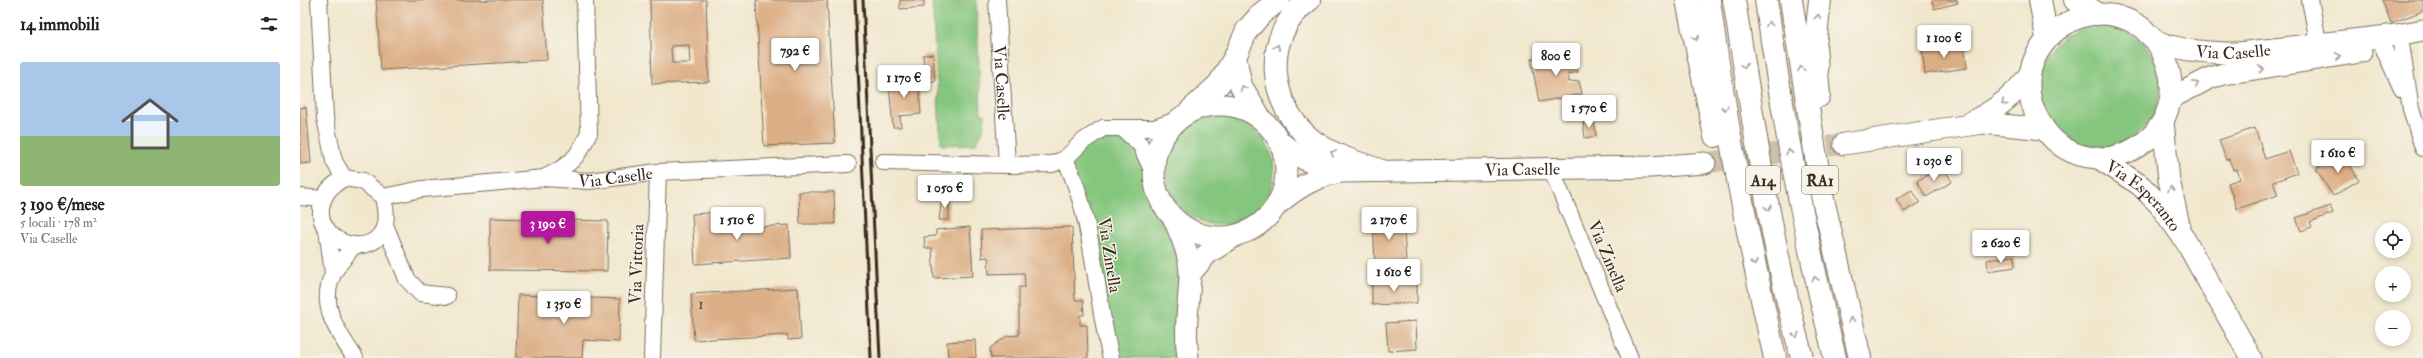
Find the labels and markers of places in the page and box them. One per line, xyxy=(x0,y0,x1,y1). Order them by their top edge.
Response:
pin: 1 100 € xyxy=(1907,25,1981,59)
pin: 792 € xyxy=(767,38,823,72)
pin: 800 € xyxy=(1528,43,1584,77)
pin: 1 170 € xyxy=(867,65,941,99)
pin: 1 570 € xyxy=(1552,95,1626,129)
pin: 1 610 € xyxy=(2301,140,2375,174)
pin: 1 030 € xyxy=(1897,148,1971,182)
pin: 1 050 € xyxy=(908,175,982,209)
pin: 1 510 € xyxy=(700,207,774,241)
pin: 2 170 € xyxy=(1352,207,1426,241)
pin: 3 190 € xyxy=(511,211,585,245)
pin: 2 620 € xyxy=(1964,230,2038,264)
pin: 1 610 € xyxy=(1357,259,1431,293)
pin: 1 350 € xyxy=(527,291,601,325)

